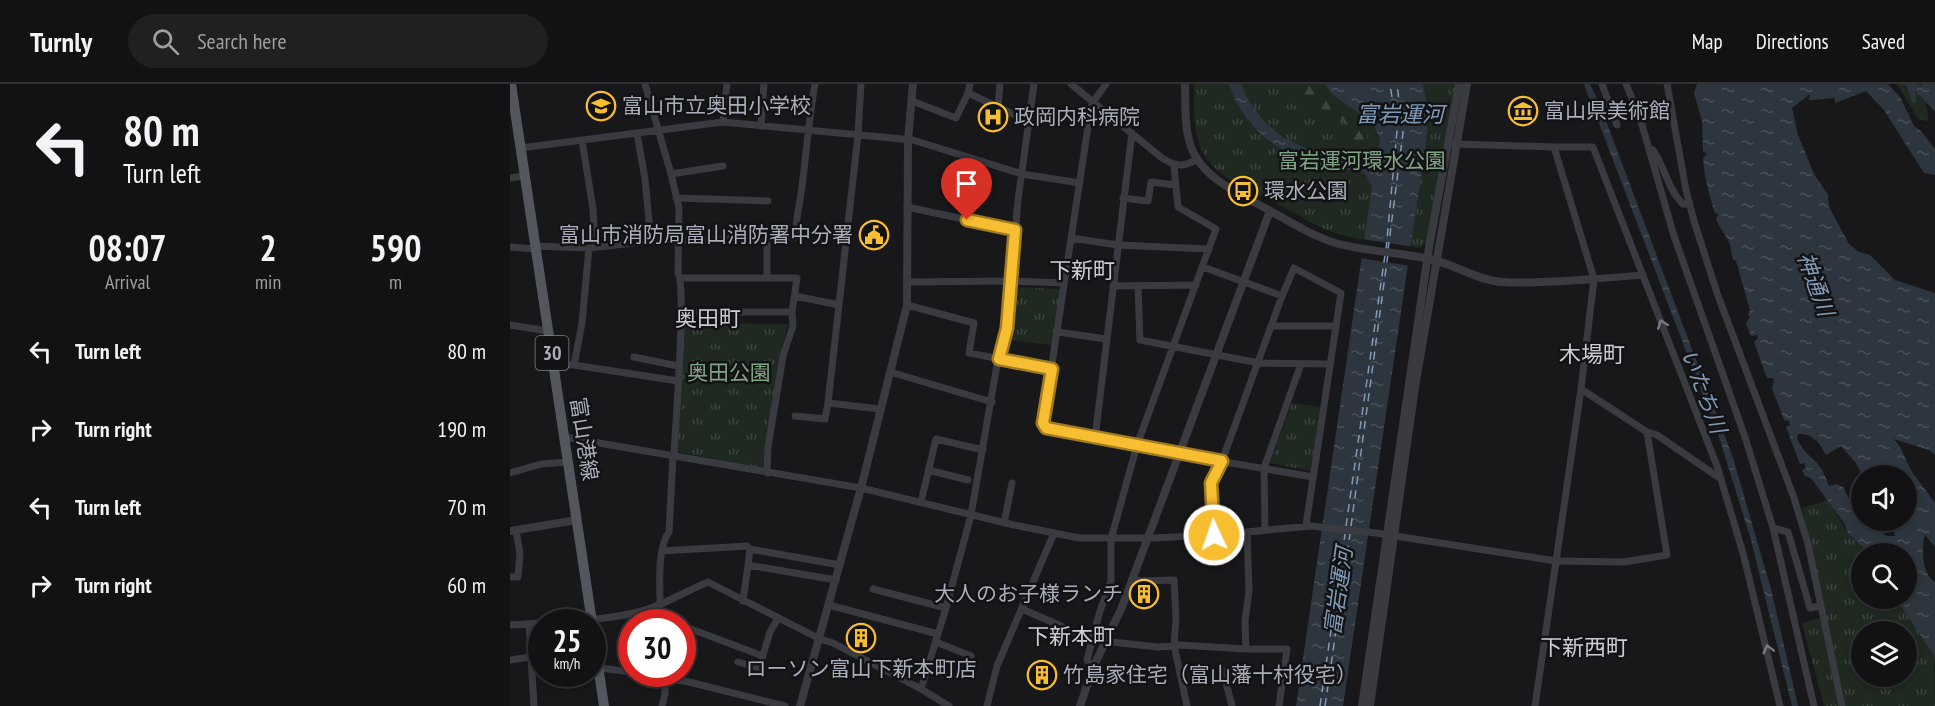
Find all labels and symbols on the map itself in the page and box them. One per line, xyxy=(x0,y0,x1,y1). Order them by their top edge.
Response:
school or university icon: 富山市立奥田小学校 xyxy=(585,90,617,122)
place label: 富山市立奥田小学校 xyxy=(622,92,811,119)
museum icon: 富山県美術館 xyxy=(1507,95,1539,127)
place label: 富山県美術館 xyxy=(1544,97,1670,124)
water label: 富岩運河 xyxy=(1356,100,1448,128)
hospital icon: 政岡内科病院 xyxy=(977,101,1009,133)
place label: 政岡内科病院 xyxy=(1014,103,1140,130)
park label: 富岩運河環水公園 xyxy=(1278,147,1446,174)
pin xyxy=(941,158,992,220)
bus stop icon: 環水公園 xyxy=(1227,175,1259,207)
place label: 環水公園 xyxy=(1264,177,1348,204)
public building icon: 富山市消防局富山消防署中分署 xyxy=(858,219,890,251)
place label: 富山市消防局富山消防署中分署 xyxy=(559,221,853,248)
water label: 神通川 xyxy=(1792,248,1841,322)
district label: 下新町 xyxy=(1049,256,1115,284)
district label: 奥田町 xyxy=(675,304,741,332)
one-way arrow xyxy=(1657,319,1669,330)
road number: 30 xyxy=(536,336,568,370)
district label: 木場町 xyxy=(1559,340,1625,368)
water label: いたち川 xyxy=(1675,345,1734,439)
park label: 奥田公園 xyxy=(687,359,771,386)
street label: 富山港線 xyxy=(565,395,604,483)
position arrow xyxy=(1182,503,1246,567)
water label: 富岩運河 xyxy=(1318,542,1359,637)
building icon: 大人のお子様ランチ xyxy=(1128,578,1160,610)
place label: 大人のお子様ランチ xyxy=(934,580,1123,607)
speed limit sign: 30 xyxy=(618,609,696,687)
building icon: ローソン富山下新本町店 xyxy=(845,622,877,654)
district label: 下新本町 xyxy=(1027,622,1115,650)
district label: 下新西町 xyxy=(1540,633,1628,661)
one-way arrow xyxy=(1762,644,1775,654)
place label: ローソン富山下新本町店 xyxy=(746,655,977,682)
building icon: 竹島家住宅（富山藩十村役宅） xyxy=(1026,659,1058,691)
place label: 竹島家住宅（富山藩十村役宅） xyxy=(1063,661,1357,688)

